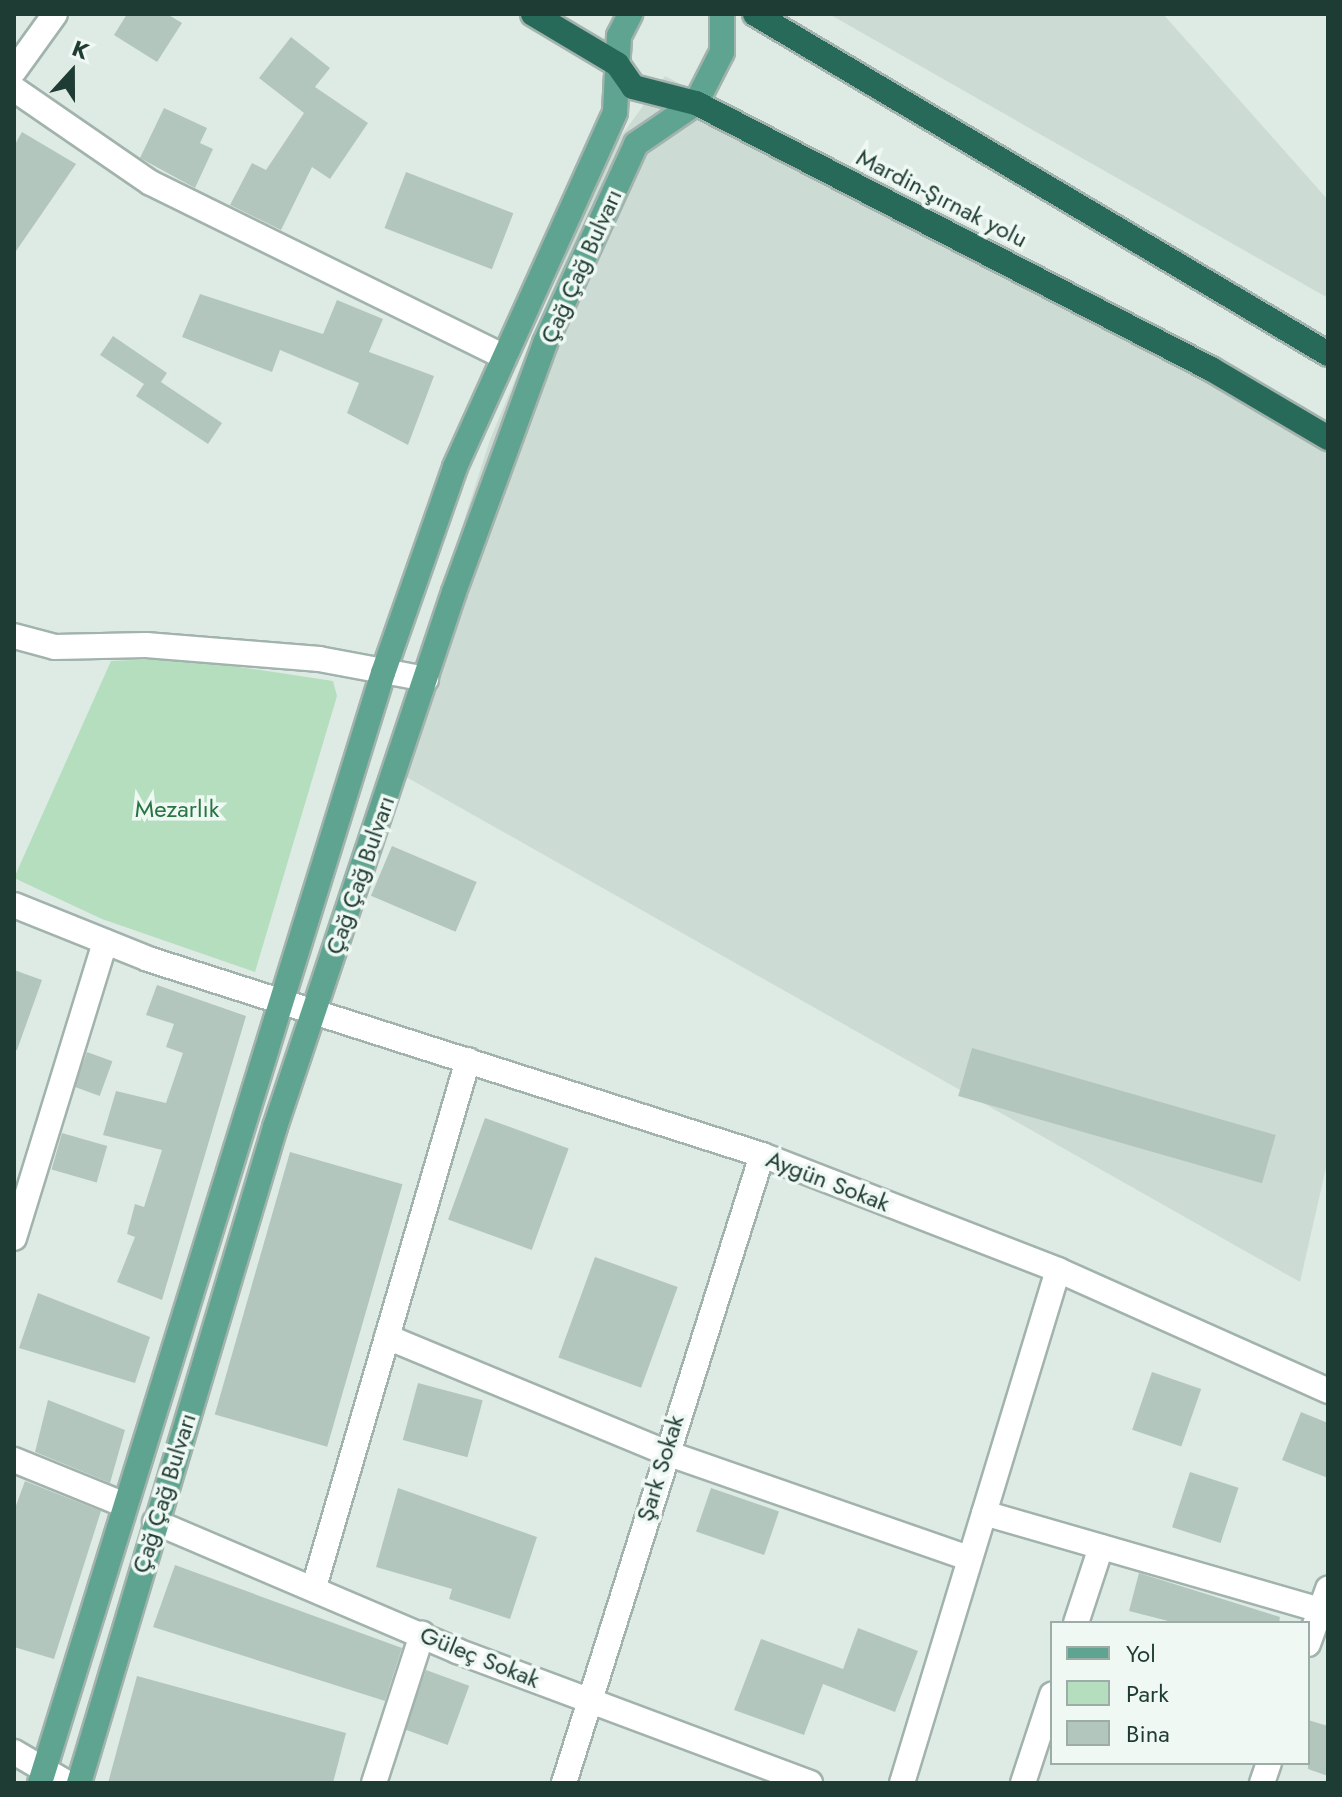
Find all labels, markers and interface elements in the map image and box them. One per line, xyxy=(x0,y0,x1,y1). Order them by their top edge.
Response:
north arrow xyxy=(32,32,112,112)
text: K xyxy=(68,32,94,67)
street label: Mardin-Şırnak yolu xyxy=(852,143,1032,253)
street label: Çağ Çağ Bulvarı xyxy=(534,184,628,348)
street label: Çağ Çağ Bulvarı xyxy=(319,792,401,958)
park label: Mezarlık xyxy=(135,795,219,823)
street label: Aygün Sokak xyxy=(762,1144,894,1218)
street label: Çağ Çağ Bulvarı xyxy=(126,1410,202,1576)
street label: Şark Sokak xyxy=(630,1411,690,1525)
street label: Güleç Sokak xyxy=(416,1620,544,1694)
legend xyxy=(1050,1621,1310,1765)
text: Yol xyxy=(1126,1636,1156,1671)
text: Park xyxy=(1126,1676,1169,1711)
text: Bina xyxy=(1126,1716,1170,1751)

